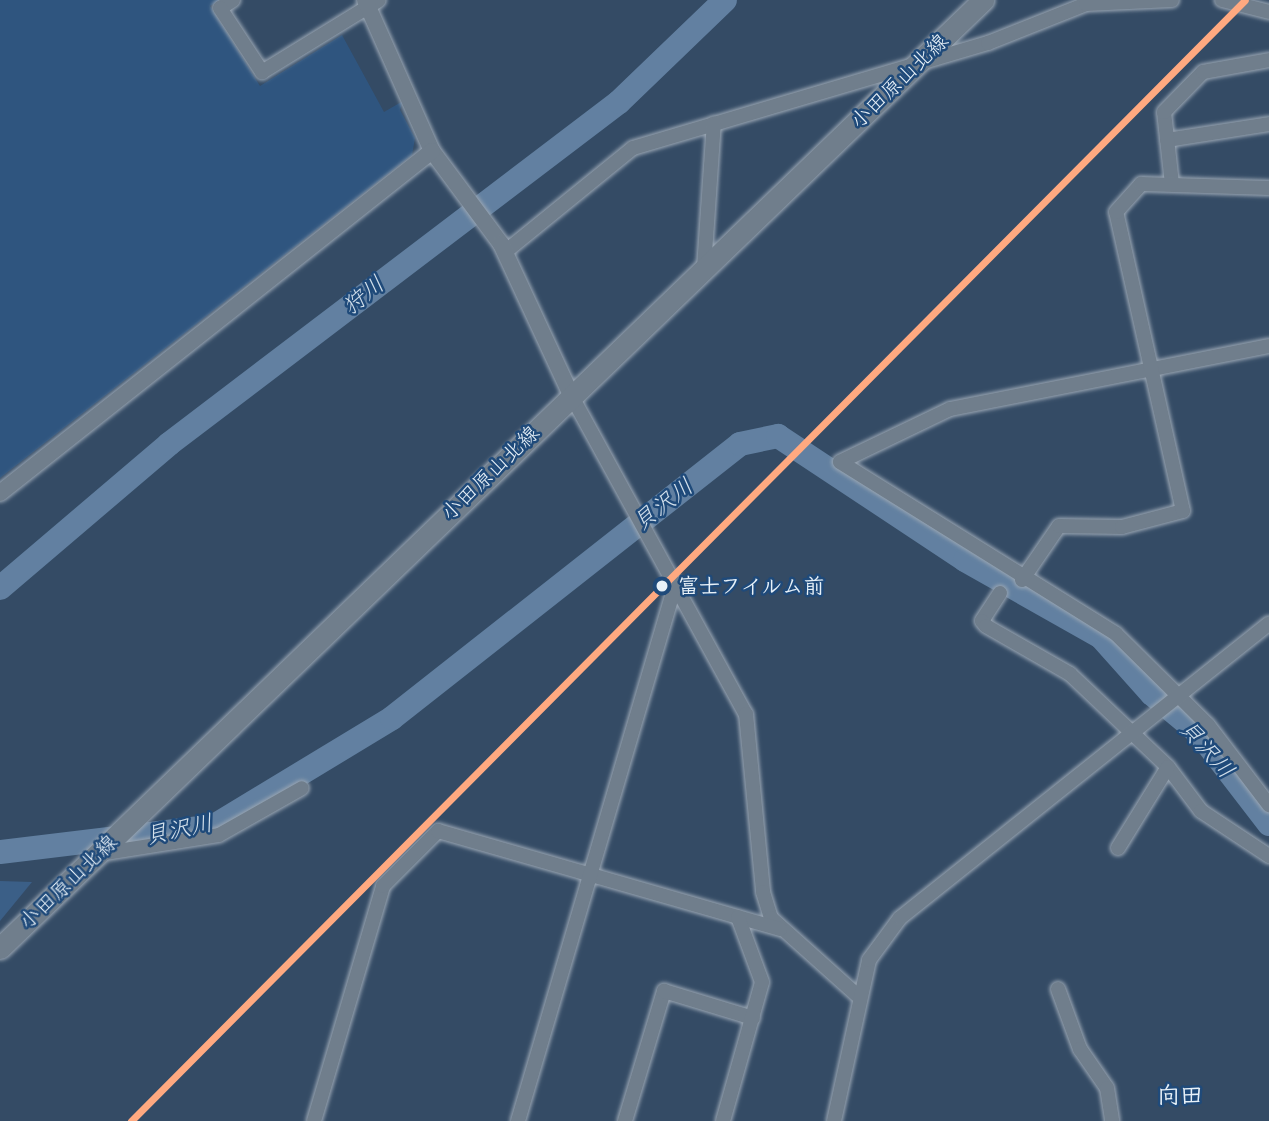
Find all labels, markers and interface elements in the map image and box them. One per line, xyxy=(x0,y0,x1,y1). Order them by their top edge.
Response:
street label: 小田原山北線 xyxy=(845,28,953,134)
water label: 狩川 xyxy=(336,270,390,320)
street label: 小田原山北線 xyxy=(436,420,544,526)
water label: 貝沢川 xyxy=(627,472,699,536)
place label: 富士フイルム前 xyxy=(678,573,825,599)
marker: 富士フイルム前 xyxy=(652,576,672,596)
water label: 貝沢川 xyxy=(1174,714,1240,784)
water label: 貝沢川 xyxy=(142,808,216,850)
street label: 小田原山北線 xyxy=(14,829,122,935)
district label: 向田 xyxy=(1157,1081,1203,1109)

